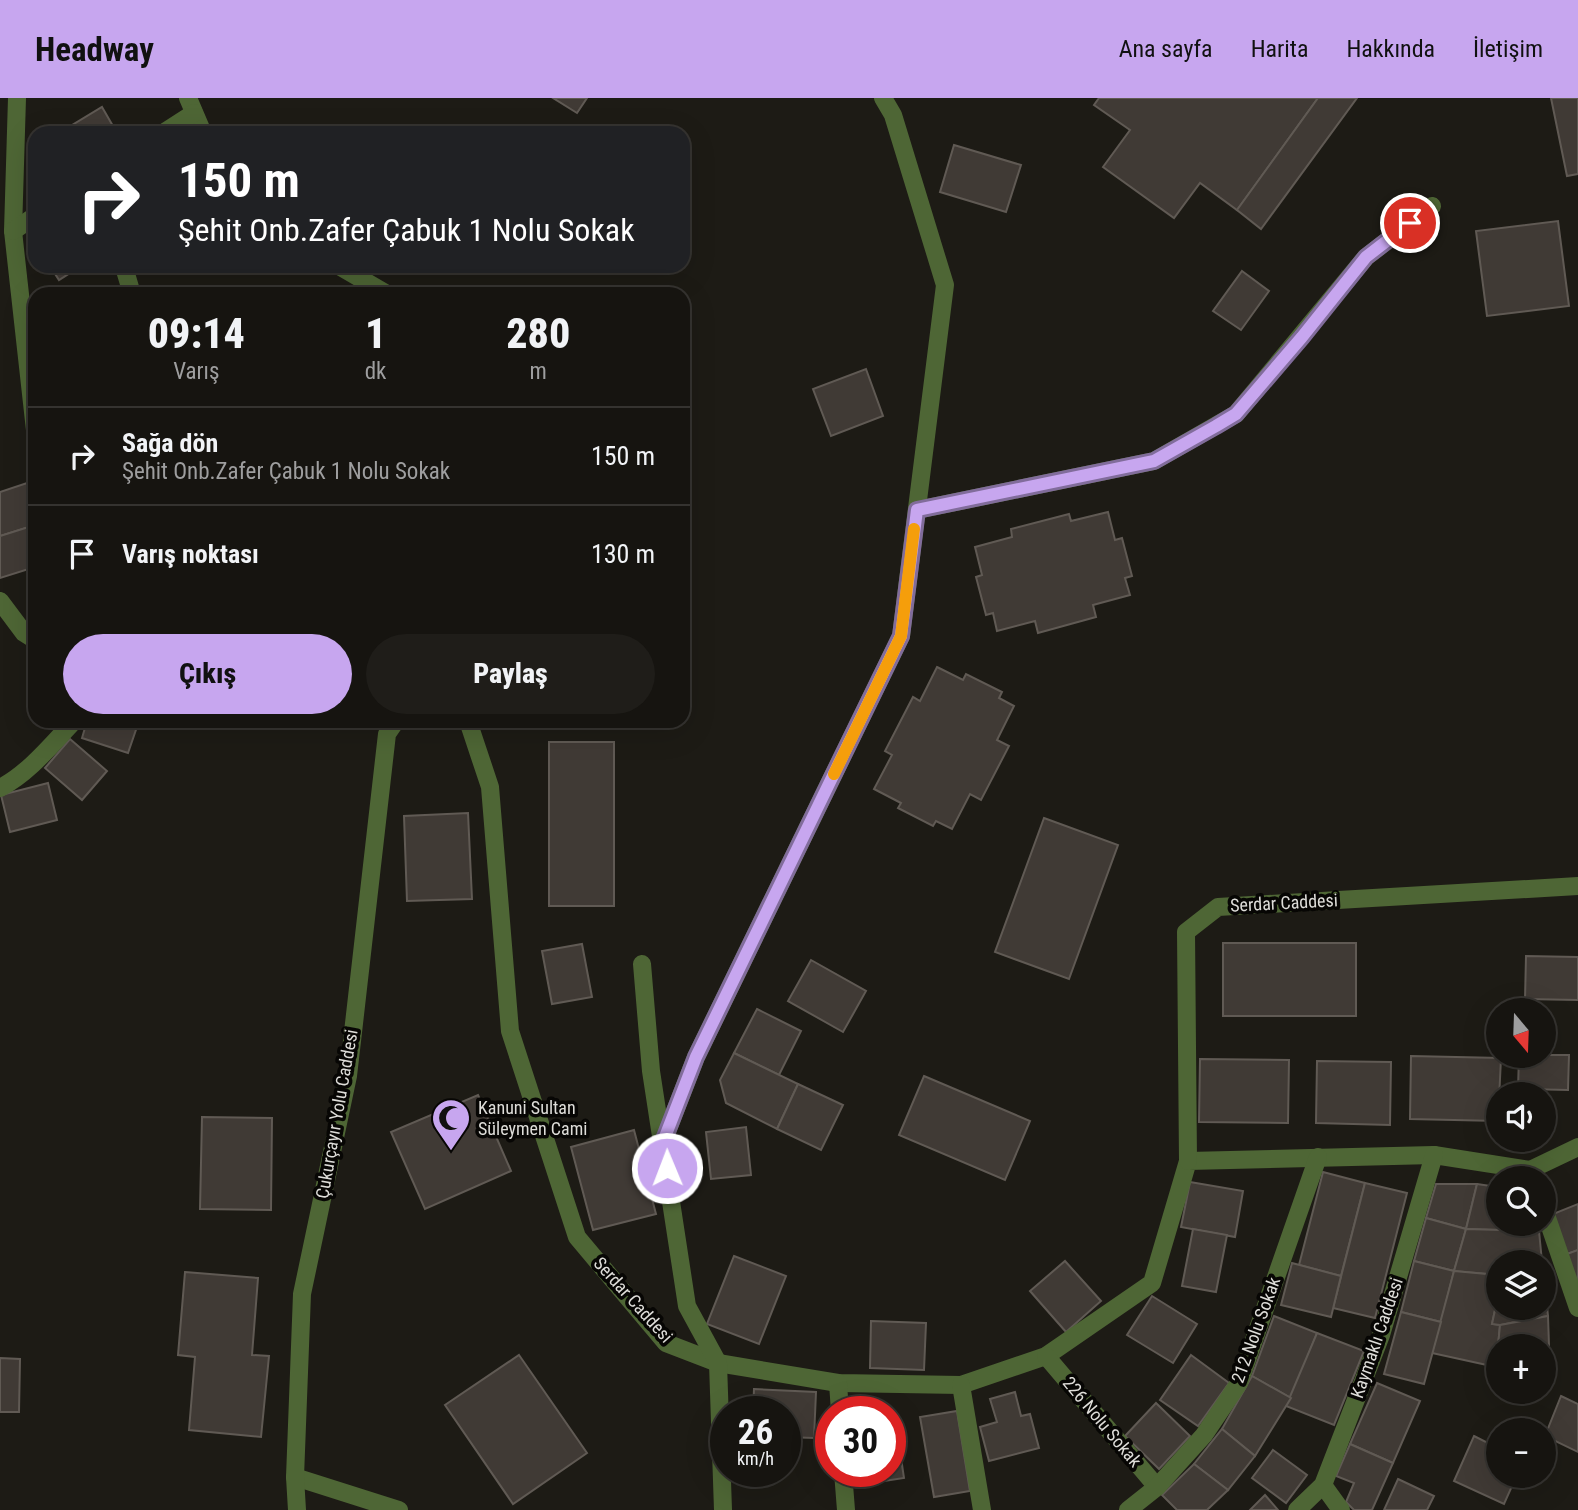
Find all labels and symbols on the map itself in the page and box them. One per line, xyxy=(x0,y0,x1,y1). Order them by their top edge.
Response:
pin xyxy=(1380,193,1440,253)
street label: Serdar Caddesi xyxy=(1230,889,1338,916)
north arrow xyxy=(1486,998,1556,1068)
street label: Çukurçayır Yolu Caddesi xyxy=(311,1028,362,1200)
mosque icon: Kanuni Sultan Süleymen Cami xyxy=(430,1097,472,1152)
place label: Kanuni Sultan Süleymen Cami xyxy=(478,1097,587,1139)
position arrow xyxy=(630,1131,704,1205)
street label: Serdar Caddesi xyxy=(590,1253,677,1347)
street label: 212 Nolu Sokak xyxy=(1227,1274,1284,1386)
street label: Kaymaklı Caddesi xyxy=(1346,1275,1407,1401)
street label: 226 Nolu Sokak xyxy=(1059,1372,1146,1471)
speed limit sign: 30 xyxy=(815,1396,906,1487)

